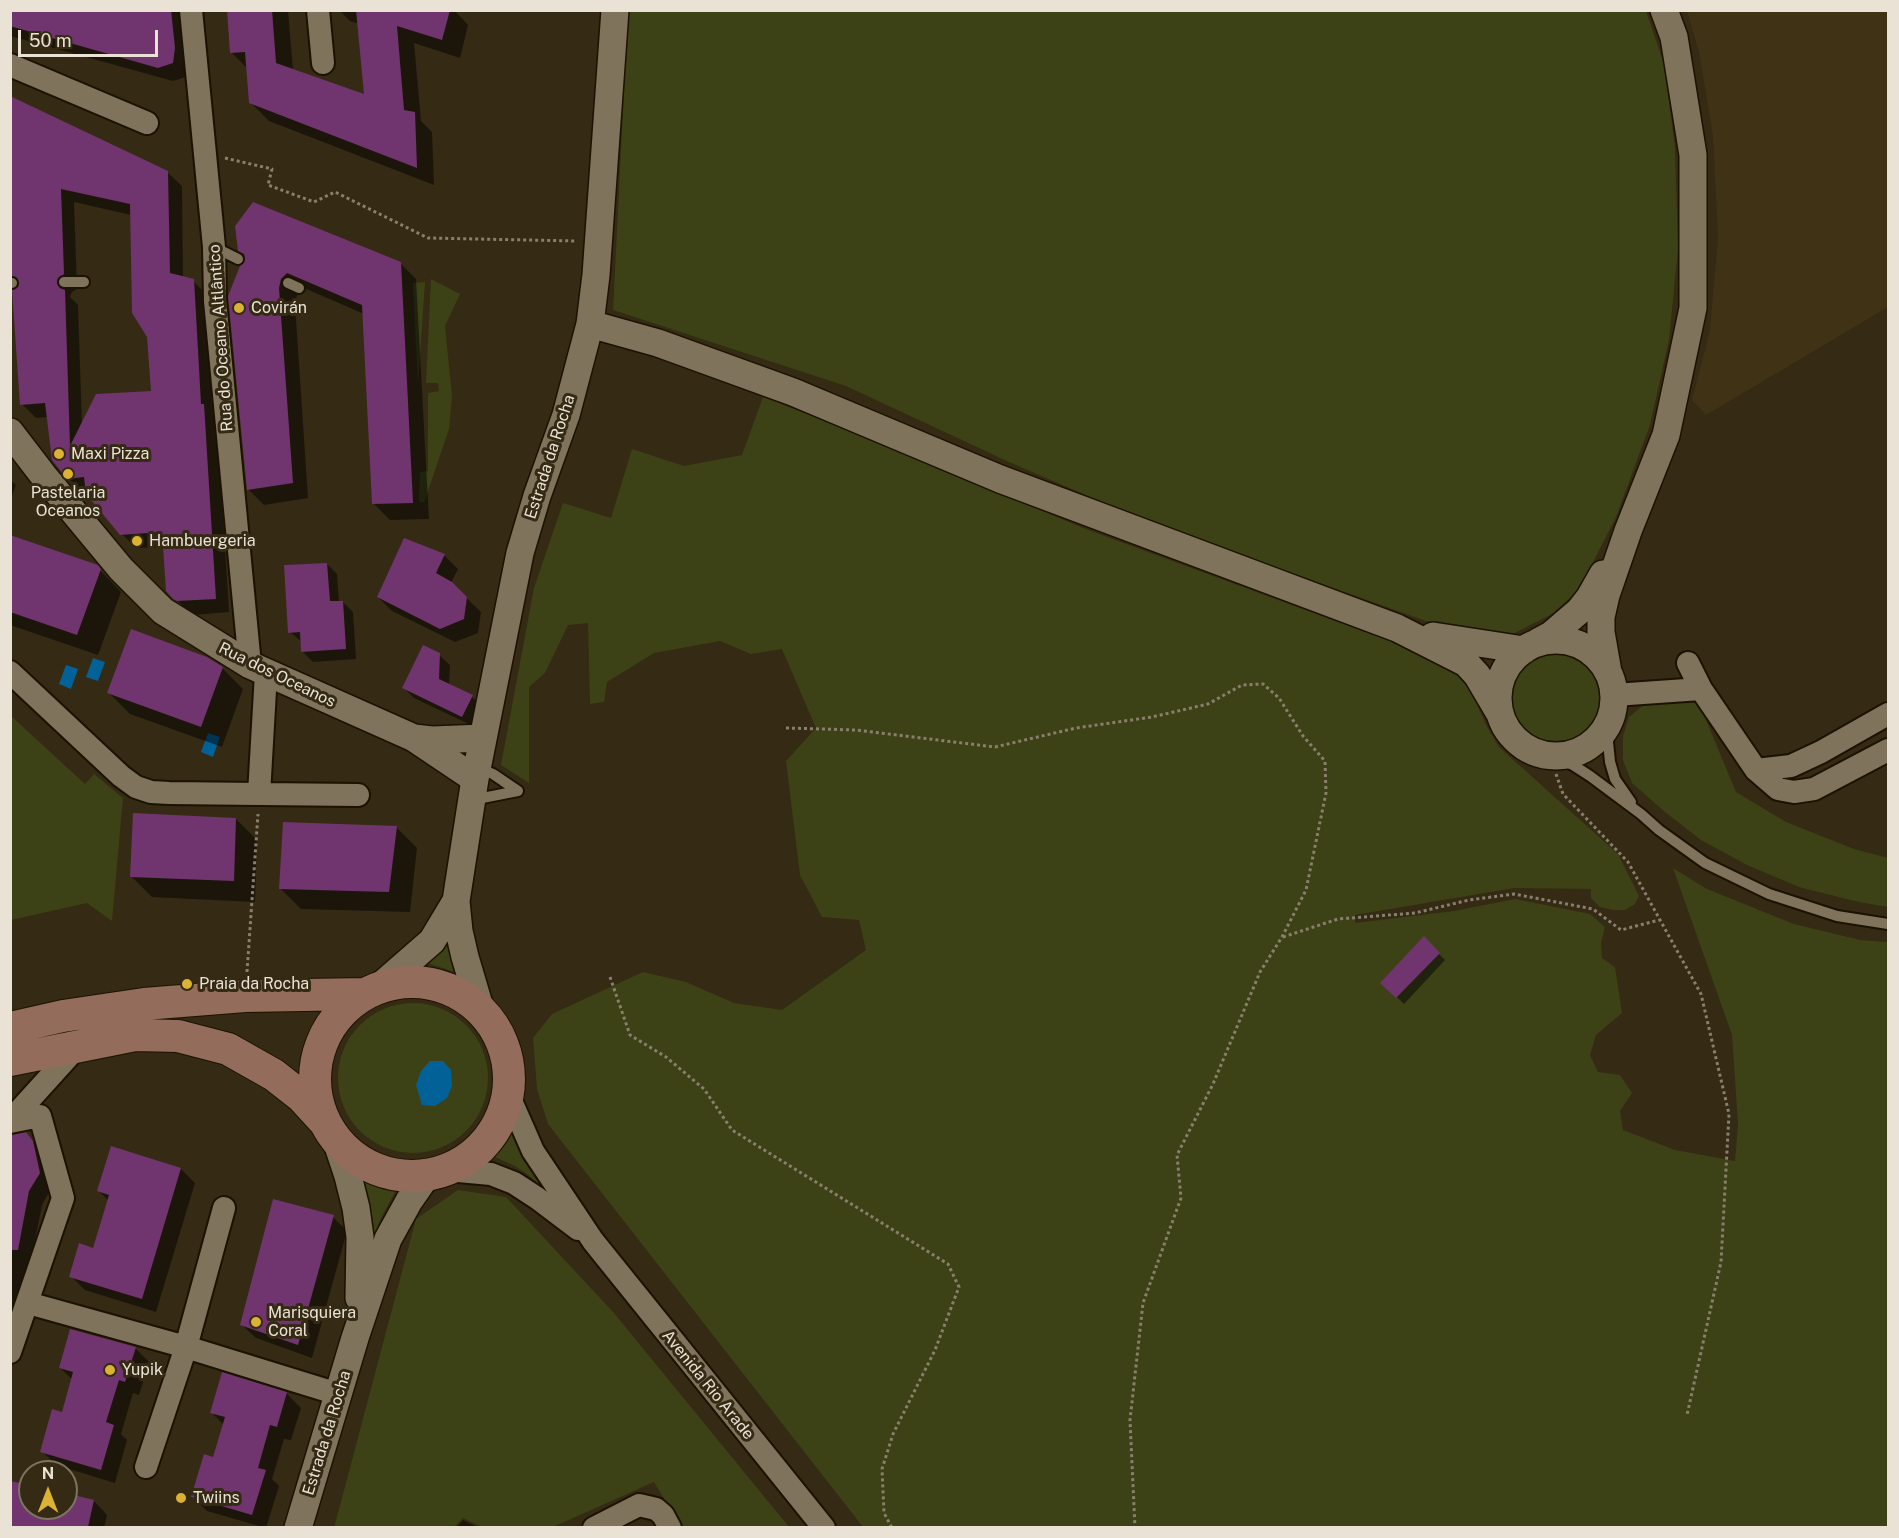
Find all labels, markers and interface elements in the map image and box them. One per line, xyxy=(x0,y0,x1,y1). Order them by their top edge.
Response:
scale bar xyxy=(21,18,160,56)
text: 50 m xyxy=(29,30,72,51)
street label: Rua do Oceano Altlântico xyxy=(205,244,237,432)
place label: Covirán xyxy=(251,298,307,318)
marker: Covirán xyxy=(232,301,246,315)
street label: Estrada da Rocha xyxy=(521,392,579,522)
place label: Maxi Pizza xyxy=(71,444,149,464)
marker: Maxi Pizza xyxy=(52,447,66,461)
marker: Pastelaria Oceanos xyxy=(61,467,75,481)
place label: Pastelaria Oceanos xyxy=(31,483,105,521)
place label: Hambuergeria xyxy=(149,531,256,551)
marker: Hambuergeria xyxy=(130,534,144,548)
street label: Rua dos Oceanos xyxy=(215,638,339,712)
place label: Praia da Rocha xyxy=(199,974,309,994)
marker: Praia da Rocha xyxy=(180,977,194,991)
place label: Marisquiera Coral xyxy=(268,1303,356,1341)
marker: Marisquiera Coral xyxy=(249,1315,263,1329)
street label: Avenida Rio Arade xyxy=(658,1326,758,1444)
place label: Yupik xyxy=(122,1360,163,1380)
marker: Yupik xyxy=(103,1363,117,1377)
street label: Estrada da Rocha xyxy=(299,1368,355,1498)
north arrow xyxy=(18,1460,78,1520)
text: N xyxy=(42,1464,54,1483)
place label: Twiins xyxy=(193,1488,240,1508)
marker: Twiins xyxy=(174,1491,188,1505)

